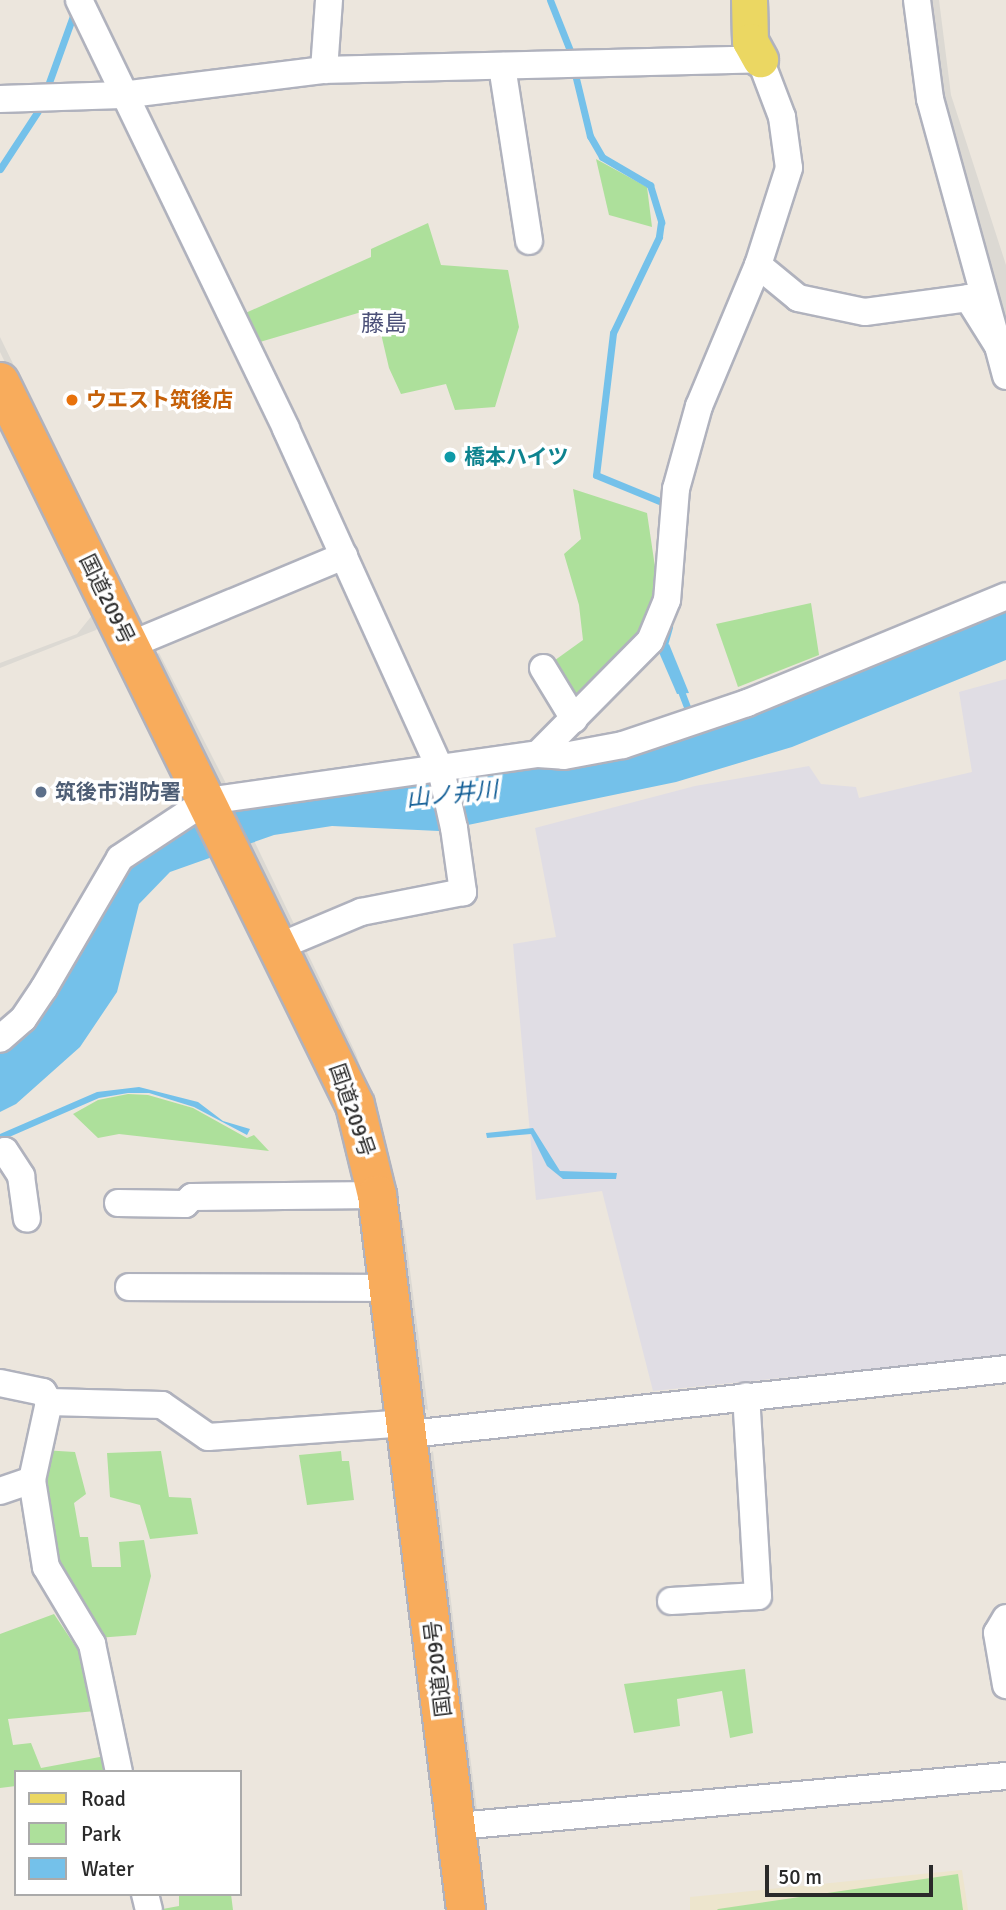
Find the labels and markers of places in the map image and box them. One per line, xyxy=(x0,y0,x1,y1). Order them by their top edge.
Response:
place label: ウエスト筑後店 xyxy=(86,387,233,413)
marker: ウエスト筑後店 xyxy=(64,392,80,408)
place label: 橋本ハイツ xyxy=(464,444,569,470)
marker: 橋本ハイツ xyxy=(442,449,458,465)
place label: 筑後市消防署 xyxy=(55,779,181,805)
marker: 筑後市消防署 xyxy=(33,784,49,800)

